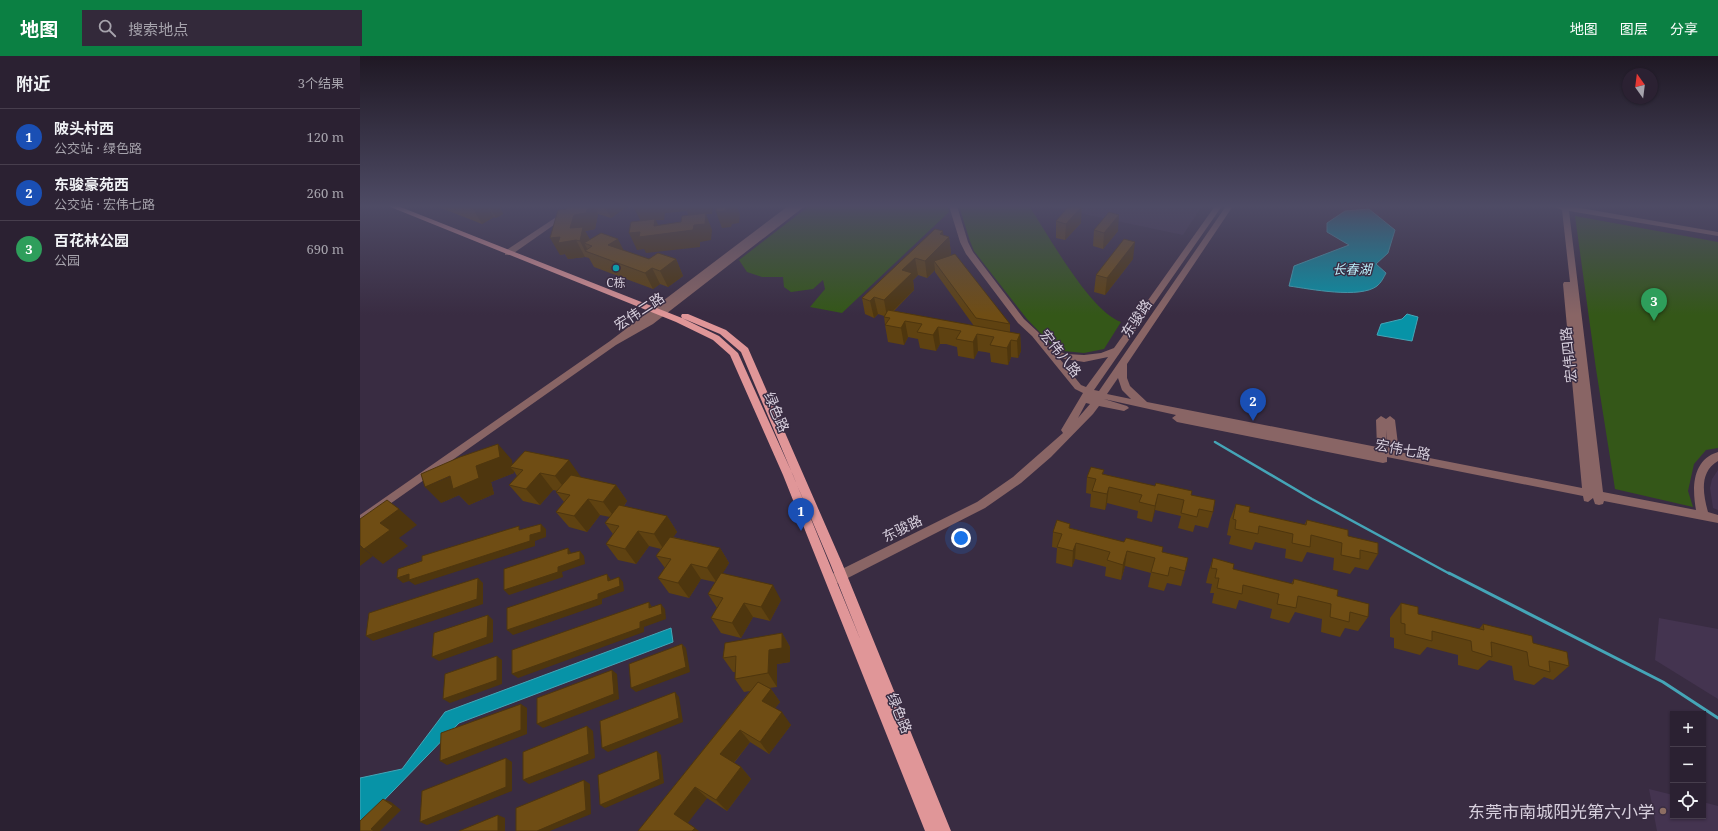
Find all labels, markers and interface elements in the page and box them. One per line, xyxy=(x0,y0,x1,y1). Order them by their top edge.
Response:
search box xyxy=(82,10,362,46)
text: 地图 xyxy=(20,16,58,42)
icon: search xyxy=(96,17,118,39)
text: 搜索地点 xyxy=(128,19,188,39)
text: 地图 xyxy=(1570,19,1598,38)
text: 图层 xyxy=(1620,19,1648,38)
text: 分享 xyxy=(1670,19,1698,38)
north arrow xyxy=(1622,68,1658,104)
text: 附近 xyxy=(16,72,50,95)
text: 3个结果 xyxy=(298,74,344,92)
text: 陂头村西 xyxy=(54,118,114,138)
text: 1 xyxy=(25,128,33,146)
text: 120 m xyxy=(307,128,344,146)
text: 公交站 · 绿色路 xyxy=(54,139,142,157)
text: 东骏豪苑西 xyxy=(54,174,129,194)
text: 2 xyxy=(25,184,33,202)
text: 260 m xyxy=(307,184,344,202)
text: 公交站 · 宏伟七路 xyxy=(54,195,155,213)
text: 百花林公园 xyxy=(54,230,129,250)
text: 3 xyxy=(25,240,33,258)
text: 690 m xyxy=(307,240,344,258)
text: 公园 xyxy=(54,251,80,269)
water label: 长春湖 xyxy=(1332,260,1373,278)
marker: C栋 xyxy=(611,263,621,273)
place label: C栋 xyxy=(606,274,626,291)
street label: 宏伟二路 xyxy=(610,288,668,334)
pin: 3 xyxy=(1641,288,1667,321)
street label: 东骏路 xyxy=(1116,295,1156,341)
street label: 宏伟八路 xyxy=(1036,325,1086,381)
street label: 宏伟四路 xyxy=(1556,326,1580,384)
pin: 2 xyxy=(1240,388,1266,421)
street label: 绿色路 xyxy=(760,389,794,435)
street label: 宏伟七路 xyxy=(1374,434,1432,464)
pin: 1 xyxy=(788,498,814,531)
street label: 东骏路 xyxy=(879,510,925,546)
your location xyxy=(951,528,971,548)
street label: 绿色路 xyxy=(883,690,917,736)
map controls xyxy=(1670,711,1706,819)
button: + xyxy=(1670,711,1706,747)
button: − xyxy=(1670,747,1706,783)
button: locate xyxy=(1670,783,1706,819)
place label: 东莞市南城阳光第六小学 xyxy=(1468,800,1655,823)
marker: 东莞市南城阳光第六小学 xyxy=(1658,806,1668,816)

